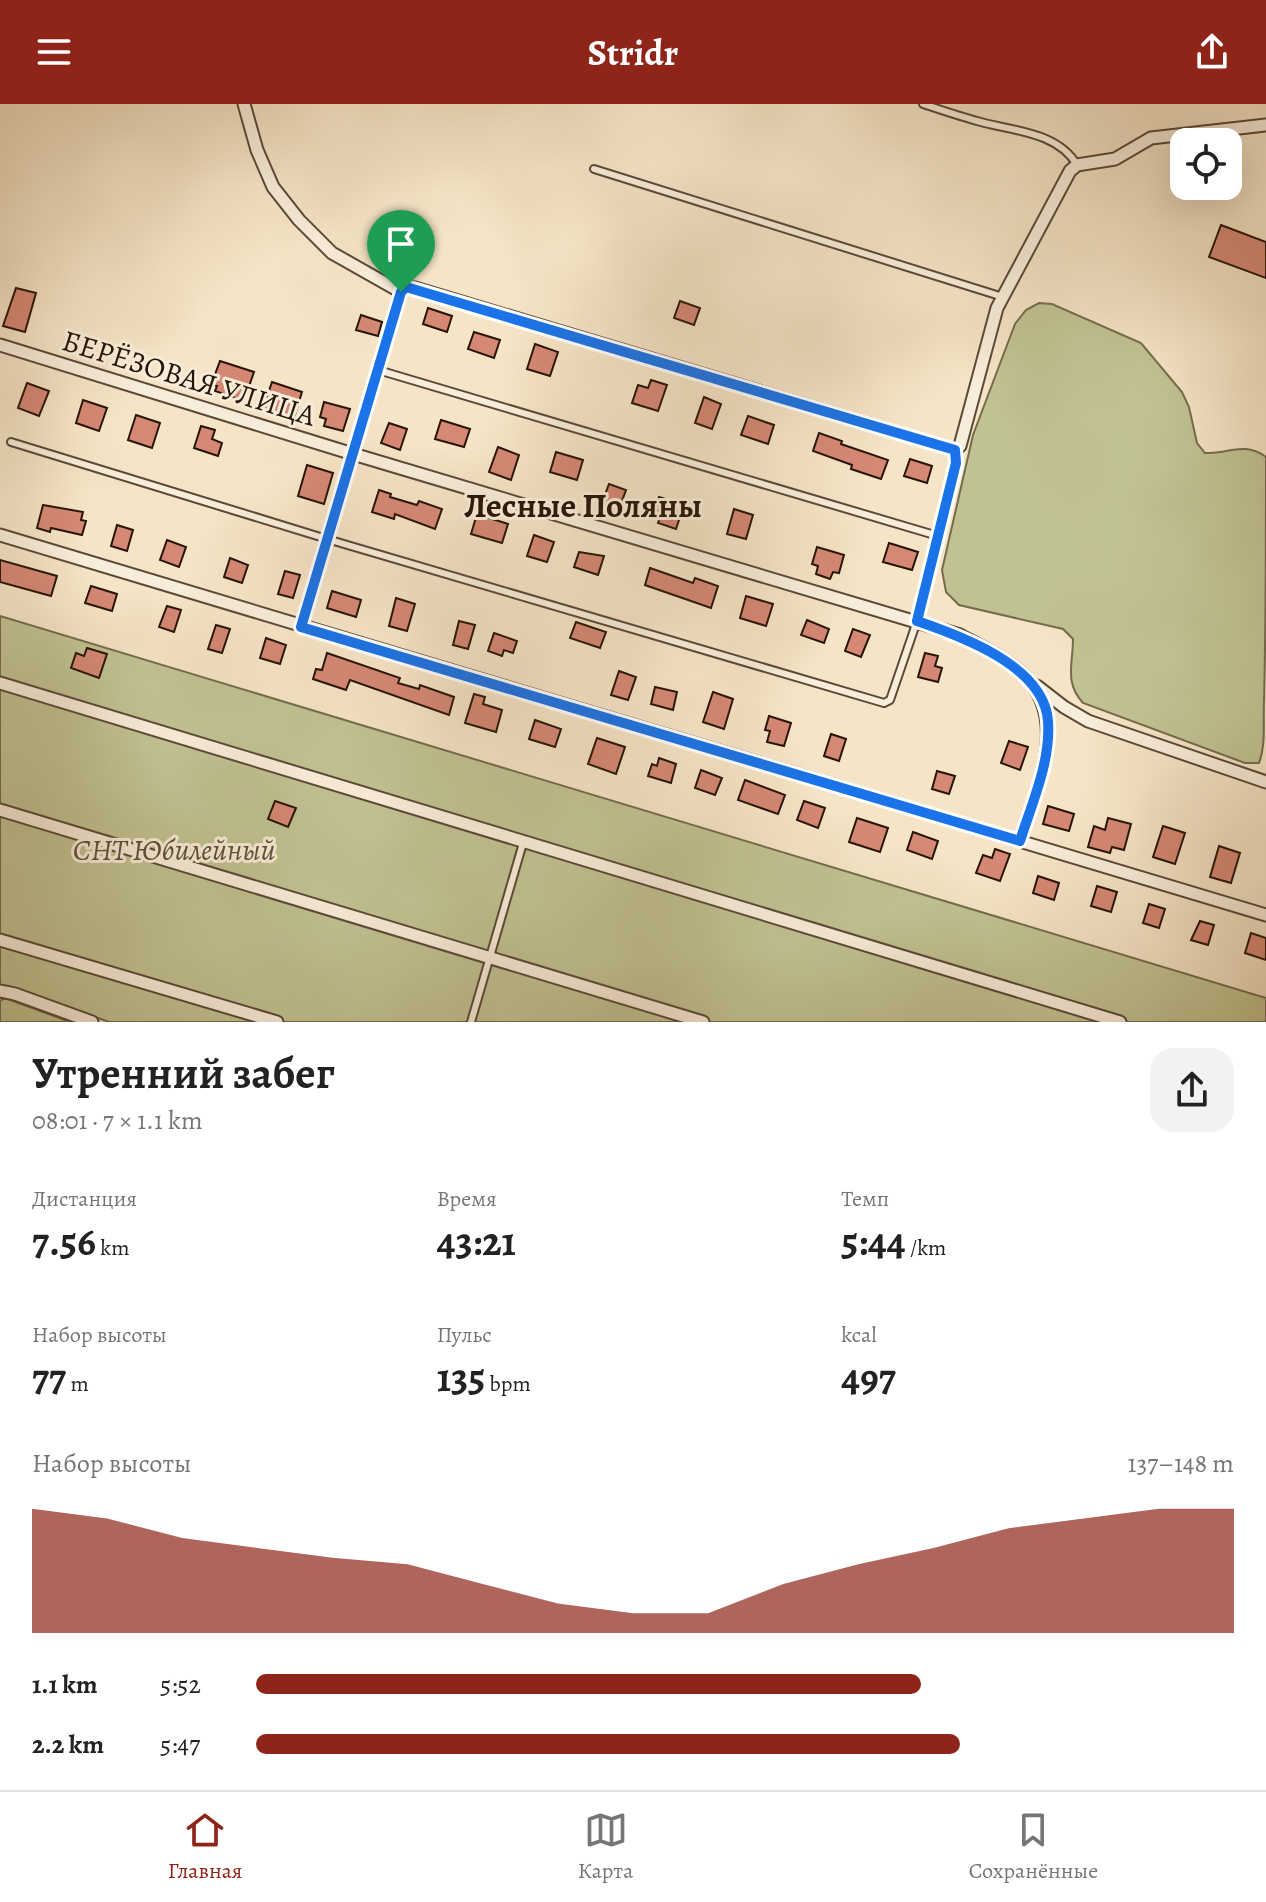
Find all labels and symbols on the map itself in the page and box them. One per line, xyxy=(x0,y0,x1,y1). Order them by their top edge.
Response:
pin xyxy=(367,210,435,292)
street label: БЕРЁЗОВАЯ УЛИЦА xyxy=(57,320,321,436)
district label: Лесные Поляны xyxy=(464,482,702,529)
park label: СНТ Юбилейный xyxy=(73,830,275,870)

